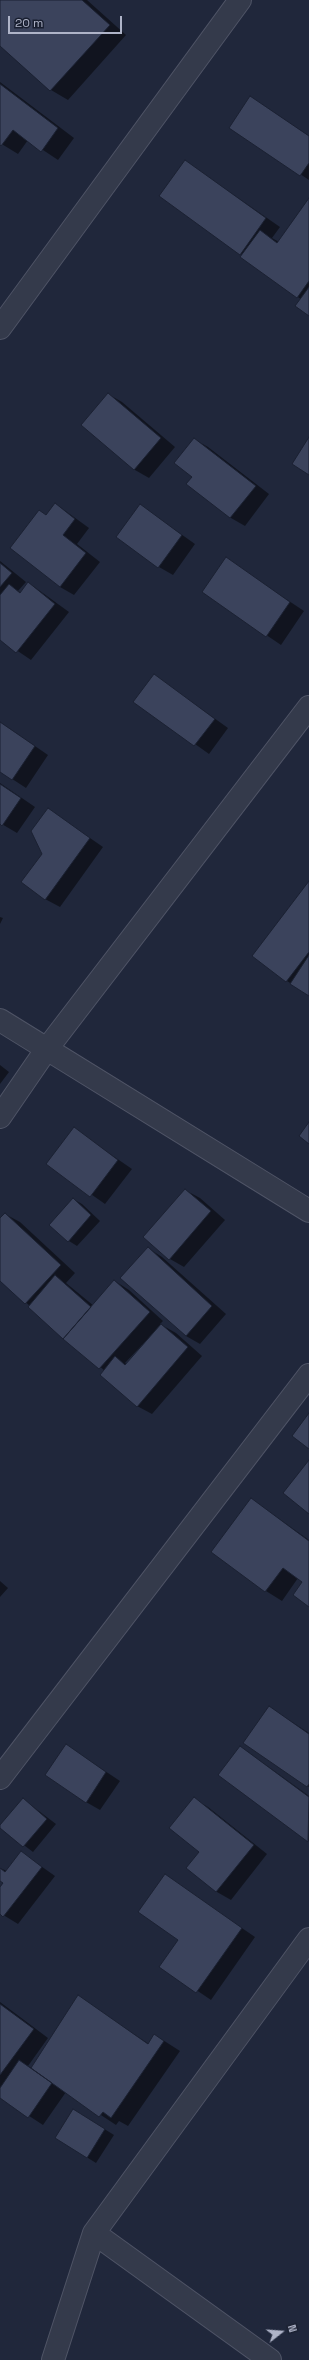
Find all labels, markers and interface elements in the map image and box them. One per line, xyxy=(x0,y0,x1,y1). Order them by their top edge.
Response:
scale bar xyxy=(10,8,124,34)
text: 20 m xyxy=(15,15,43,31)
north arrow xyxy=(261,2312,301,2352)
text: N xyxy=(285,2323,300,2334)

